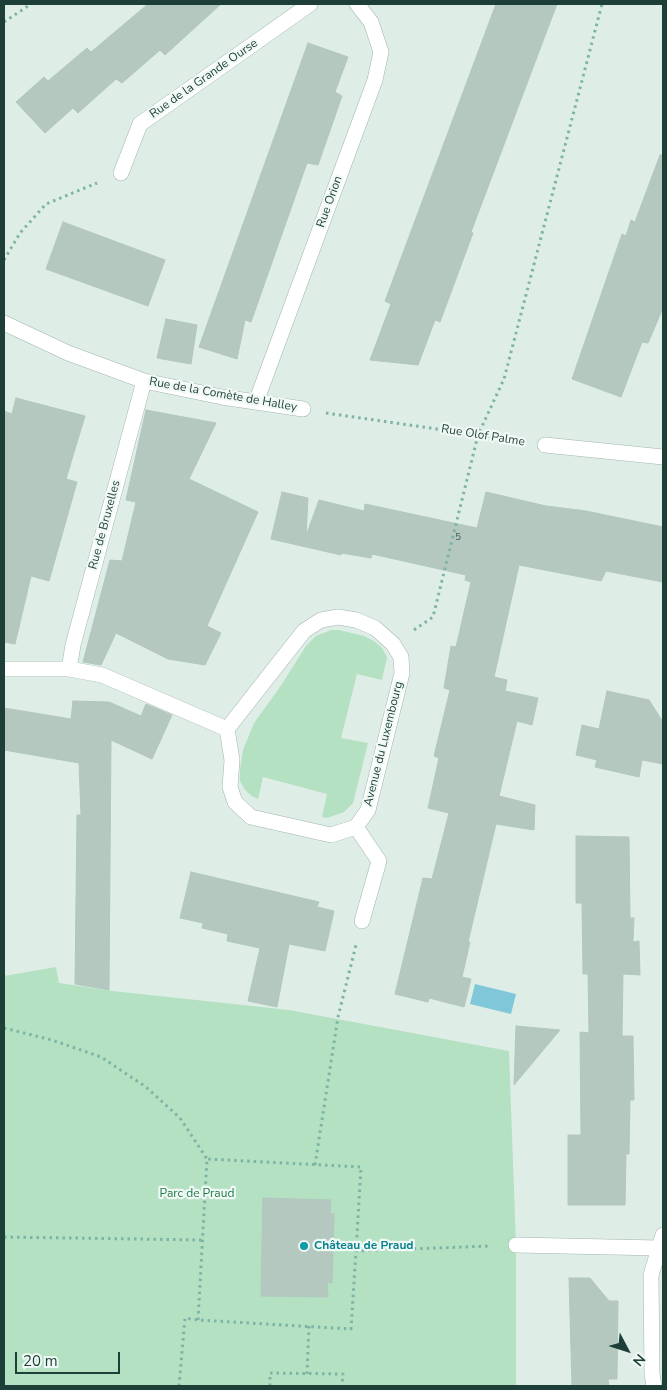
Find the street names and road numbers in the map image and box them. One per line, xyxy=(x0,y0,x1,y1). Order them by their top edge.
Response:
street label: Rue de la Grande Ourse xyxy=(147,36,261,122)
street label: Rue Orion xyxy=(314,174,346,230)
street label: Rue de la Comète de Halley xyxy=(148,375,298,415)
street label: Rue Olof Palme xyxy=(440,422,526,450)
street label: Rue de Bruxelles xyxy=(86,479,124,571)
street label: Avenue du Luxembourg xyxy=(361,680,407,808)

